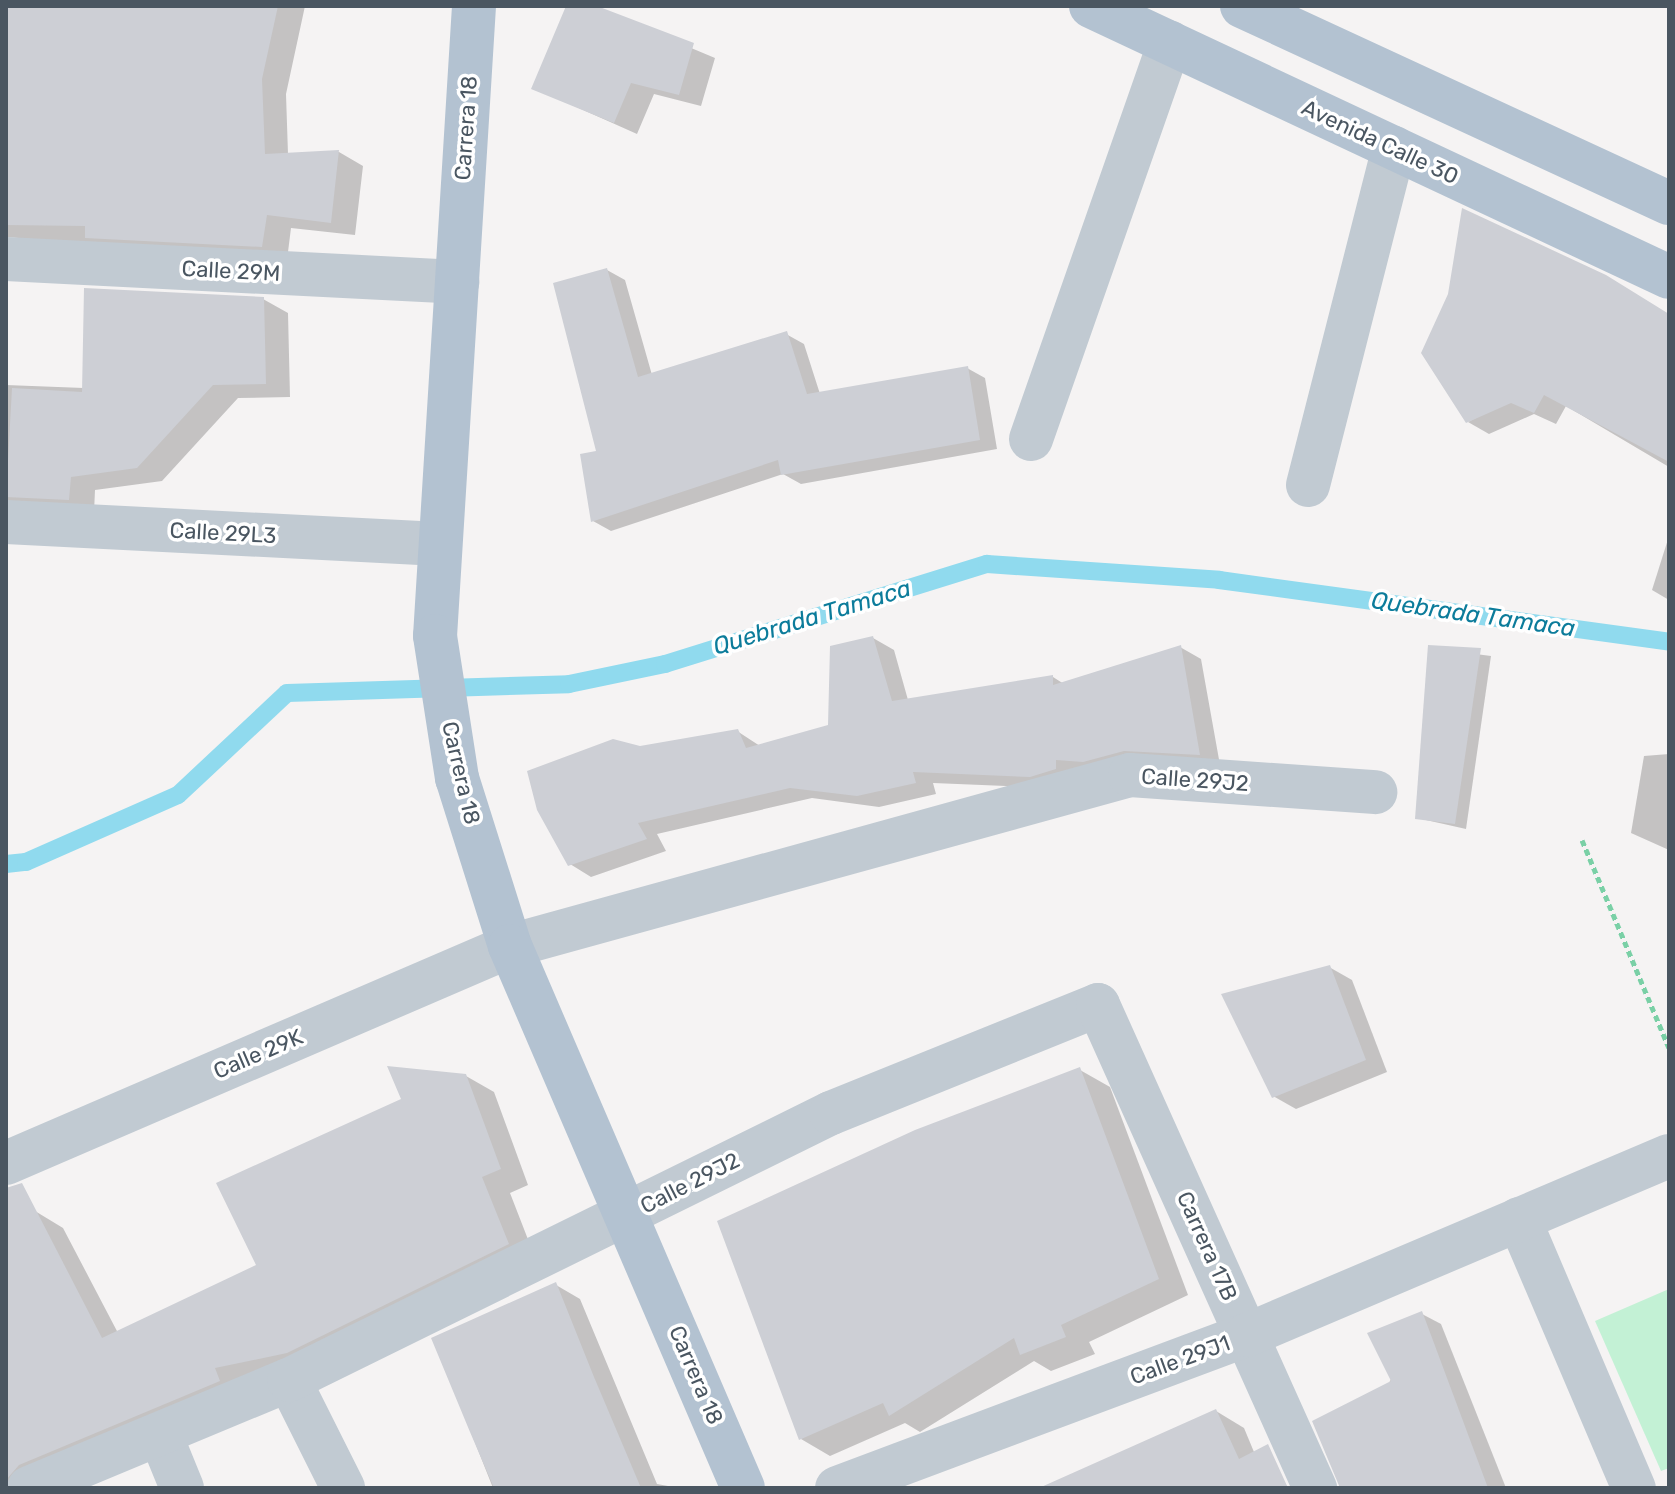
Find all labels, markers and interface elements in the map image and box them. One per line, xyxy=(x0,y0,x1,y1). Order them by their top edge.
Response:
street label: Carrera 18 xyxy=(449,75,483,181)
street label: Avenida Calle 30 xyxy=(1297,94,1463,190)
street label: Calle 29M xyxy=(181,255,281,287)
street label: Calle 29L3 xyxy=(169,517,277,549)
water label: Quebrada Tamaca xyxy=(709,574,915,662)
water label: Quebrada Tamaca xyxy=(1369,586,1577,644)
street label: Carrera 18 xyxy=(436,719,486,827)
street label: Calle 29J2 xyxy=(1140,763,1250,797)
street label: Calle 29K xyxy=(209,1023,307,1085)
street label: Calle 29J2 xyxy=(636,1147,744,1219)
street label: Carrera 17B xyxy=(1171,1187,1243,1305)
street label: Carrera 18 xyxy=(663,1322,729,1428)
street label: Calle 29J1 xyxy=(1127,1330,1233,1390)

